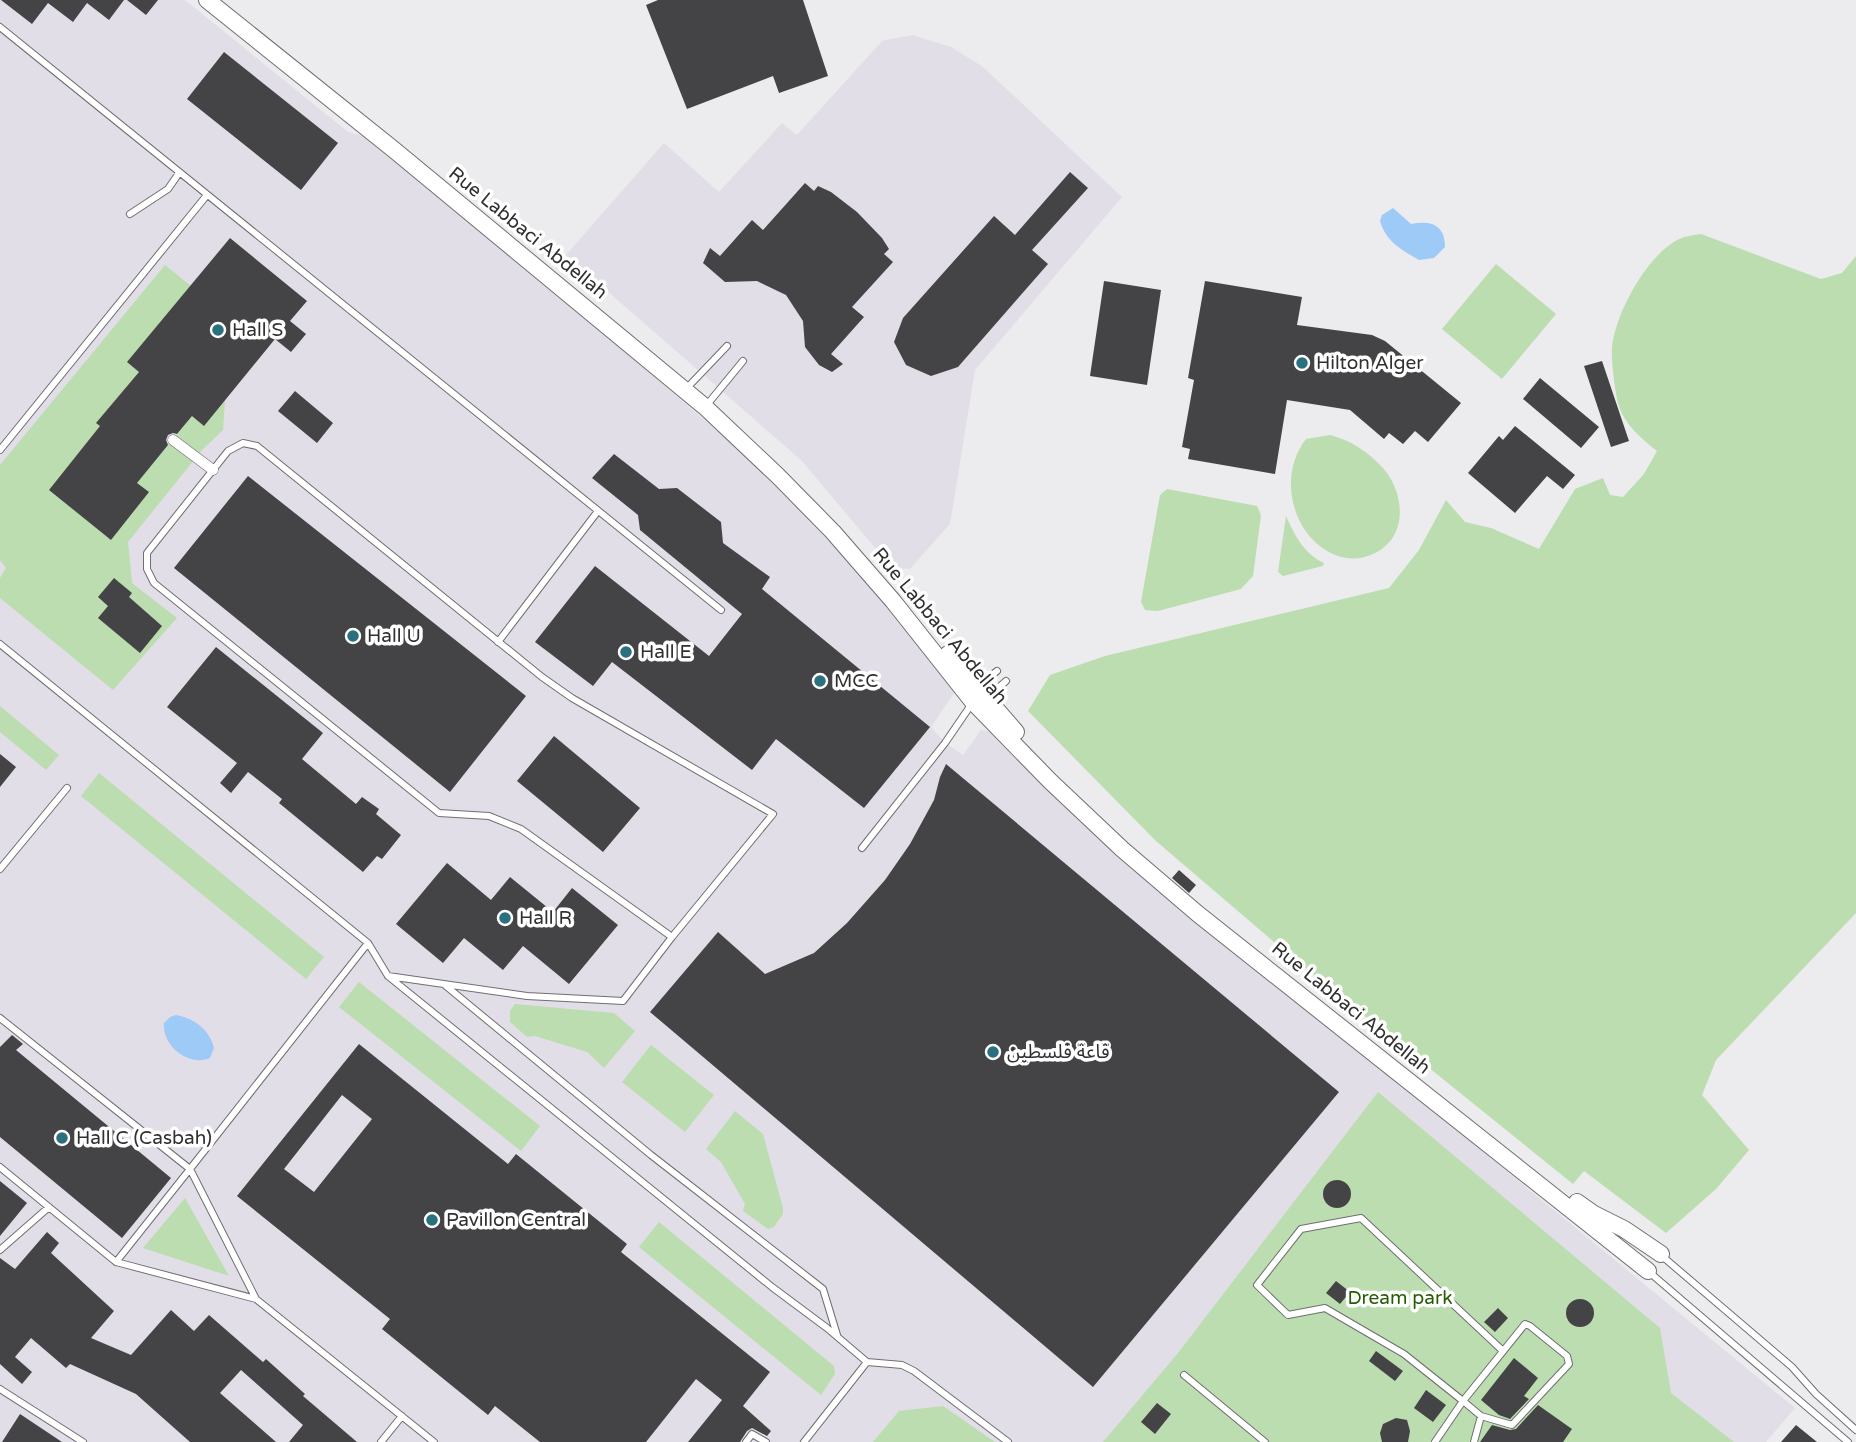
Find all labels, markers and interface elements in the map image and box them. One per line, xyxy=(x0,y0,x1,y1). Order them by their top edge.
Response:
street label: Rue Labbaci Abdellah xyxy=(444,162,612,304)
place label: Hall S xyxy=(232,319,283,341)
marker: Hall S xyxy=(210,322,226,338)
place label: Hilton Alger xyxy=(1316,352,1424,374)
marker: Hilton Alger xyxy=(1294,355,1310,371)
street label: Rue Labbaci Abdellah xyxy=(868,543,1012,709)
place label: Hall U xyxy=(367,625,421,647)
marker: Hall U xyxy=(345,628,361,644)
place label: Hall E xyxy=(640,641,692,663)
marker: Hall E xyxy=(618,644,634,660)
place label: MCC xyxy=(834,670,878,692)
marker: MCC xyxy=(812,673,828,689)
place label: Hall R xyxy=(519,907,572,929)
marker: Hall R xyxy=(497,910,513,926)
street label: Rue Labbaci Abdellah xyxy=(1267,937,1435,1079)
place label: قاعة فلسطين xyxy=(1007,1041,1110,1063)
marker: قاعة فلسطين xyxy=(985,1044,1001,1060)
place label: Hall C (Casbah) xyxy=(76,1127,212,1149)
marker: Hall C (Casbah) xyxy=(54,1130,70,1146)
place label: Pavillon Central xyxy=(446,1209,586,1231)
marker: Pavillon Central xyxy=(424,1212,440,1228)
park label: Dream park xyxy=(1347,1287,1453,1309)

